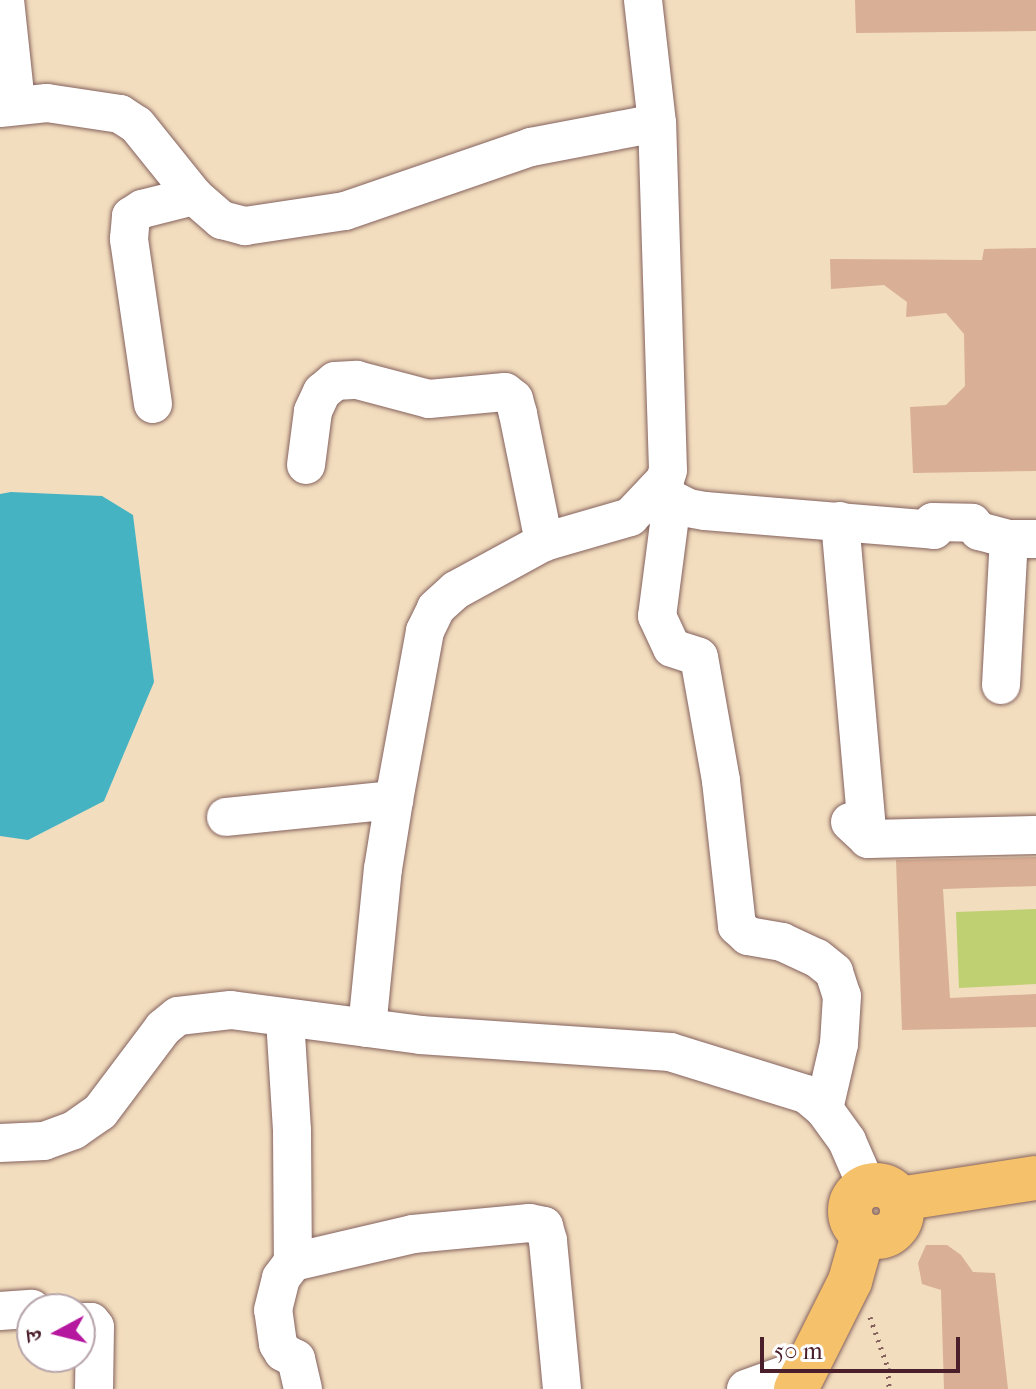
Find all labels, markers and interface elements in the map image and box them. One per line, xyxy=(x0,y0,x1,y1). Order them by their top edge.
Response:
north arrow xyxy=(16,1293,96,1373)
scale bar xyxy=(764,1321,964,1371)
text: उ xyxy=(21,1329,48,1343)
text: 50 m xyxy=(774,1337,823,1365)

